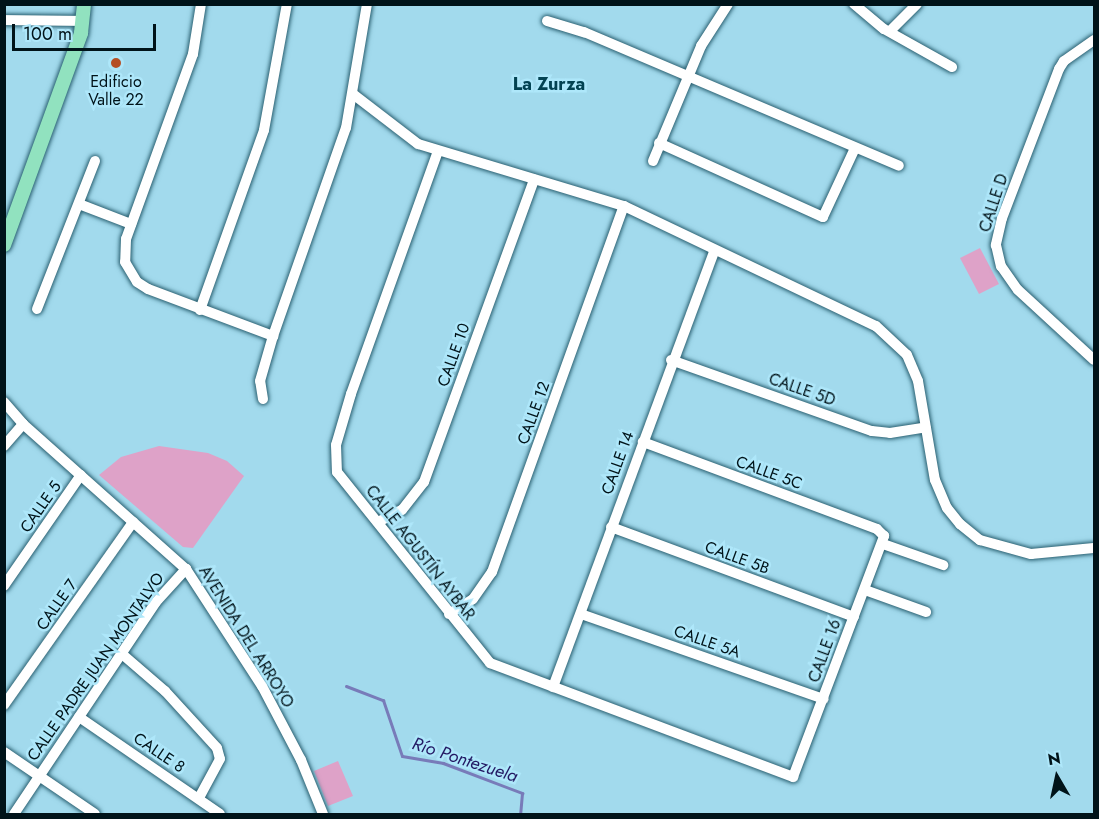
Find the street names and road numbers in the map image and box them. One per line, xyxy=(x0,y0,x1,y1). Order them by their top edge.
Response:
street label: CALLE D xyxy=(976,171,1012,235)
street label: CALLE 10 xyxy=(434,321,474,389)
street label: CALLE 5D xyxy=(766,370,838,410)
street label: CALLE 12 xyxy=(514,379,554,447)
street label: CALLE 14 xyxy=(598,429,638,497)
street label: CALLE 5C xyxy=(733,452,805,494)
street label: CALLE 5 xyxy=(16,478,66,536)
street label: CALLE AGUSTÍN AYBAR xyxy=(361,482,479,624)
street label: CALLE 5B xyxy=(702,537,772,579)
street label: AVENIDA DEL ARROYO xyxy=(195,563,297,711)
street label: CALLE PADRE JUAN MONTALVO xyxy=(23,569,169,765)
street label: CALLE 7 xyxy=(33,576,81,634)
street label: CALLE 16 xyxy=(805,617,845,685)
street label: CALLE 5A xyxy=(671,622,743,662)
street label: CALLE 8 xyxy=(130,729,188,777)

